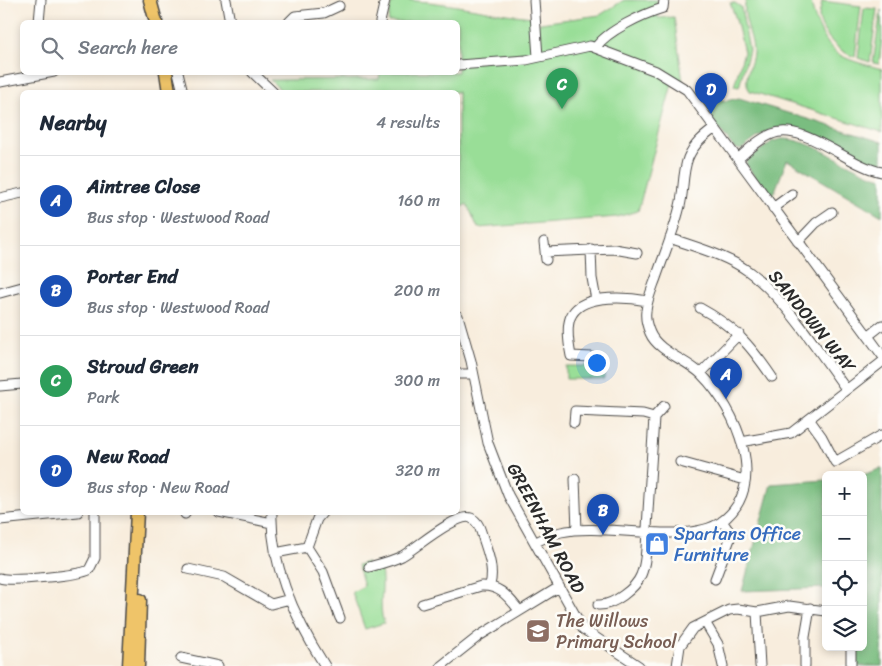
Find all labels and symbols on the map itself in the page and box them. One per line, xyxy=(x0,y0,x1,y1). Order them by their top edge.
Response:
pin: C xyxy=(546,68,578,109)
pin: D xyxy=(695,73,727,114)
street label: SANDOWN WAY xyxy=(760,262,865,381)
your location xyxy=(584,350,610,376)
pin: A xyxy=(710,358,742,399)
street label: GREENHAM ROAD xyxy=(498,457,594,599)
pin: B xyxy=(587,494,619,535)
place label: Spartans Office Furniture xyxy=(674,518,801,571)
shop icon: Spartans Office Furniture xyxy=(644,531,670,557)
place label: The Willows Primary School xyxy=(556,605,678,658)
school or university icon: The Willows Primary School xyxy=(525,618,551,644)

